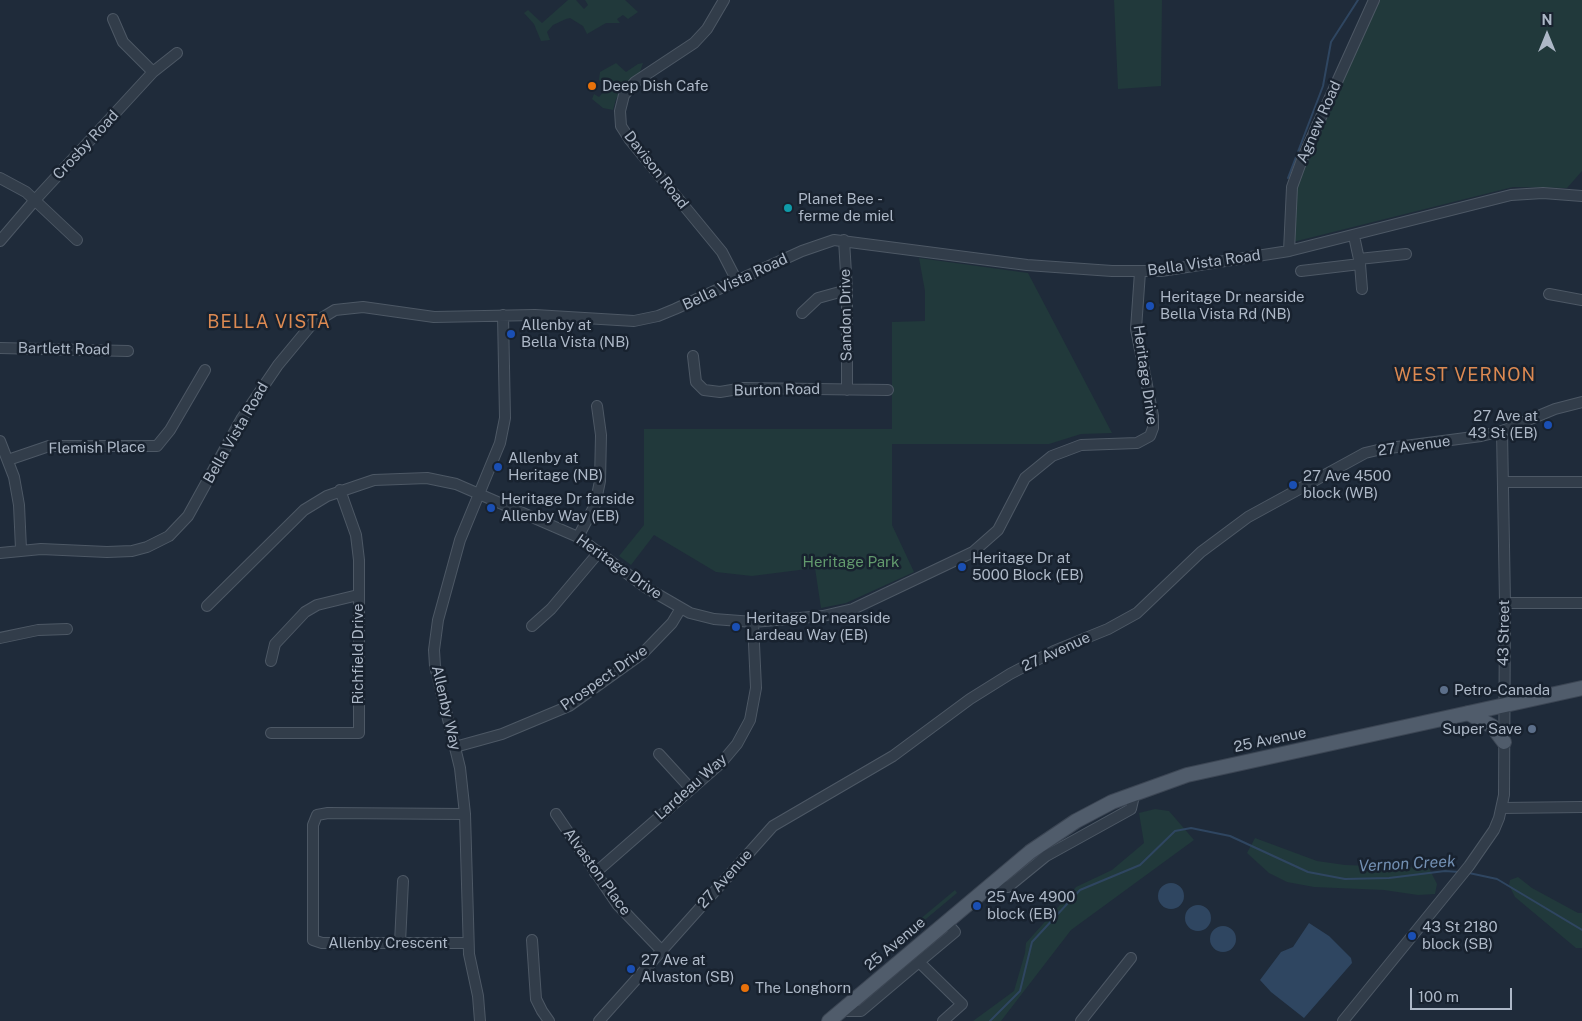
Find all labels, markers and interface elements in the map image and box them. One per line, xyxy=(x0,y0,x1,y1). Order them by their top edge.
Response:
north arrow xyxy=(1522,10,1572,60)
text: N xyxy=(1542,12,1552,28)
place label: Deep Dish Cafe xyxy=(602,77,709,95)
street label: Agnew Road xyxy=(1293,78,1345,166)
marker: Deep Dish Cafe xyxy=(586,80,598,92)
street label: Crosby Road xyxy=(49,107,123,183)
street label: Davison Road xyxy=(620,128,692,212)
place label: Planet Bee - ferme de miel xyxy=(798,190,894,225)
marker: Planet Bee - ferme de miel xyxy=(782,202,794,214)
street label: Bella Vista Road xyxy=(1146,246,1262,280)
street label: Bella Vista Road xyxy=(680,250,790,314)
street label: Sandon Drive xyxy=(836,269,856,361)
place label: Heritage Dr nearside Bella Vista Rd (NB) xyxy=(1160,288,1305,323)
marker: Heritage Dr nearside Bella Vista Rd (NB) xyxy=(1144,300,1156,312)
district label: BELLA VISTA xyxy=(206,311,332,333)
place label: Allenby at Bella Vista (NB) xyxy=(521,316,630,351)
street label: Heritage Drive xyxy=(1129,324,1161,426)
marker: Allenby at Bella Vista (NB) xyxy=(505,328,517,340)
street label: Bartlett Road xyxy=(18,339,110,359)
district label: WEST VERNON xyxy=(1393,364,1537,386)
street label: Bella Vista Road xyxy=(200,379,272,487)
street label: Burton Road xyxy=(734,380,820,400)
place label: 27 Ave at 43 St (EB) xyxy=(1468,407,1538,442)
marker: 27 Ave at 43 St (EB) xyxy=(1542,419,1554,431)
street label: 27 Avenue xyxy=(1377,432,1451,460)
street label: Flemish Place xyxy=(48,438,146,458)
place label: Allenby at Heritage (NB) xyxy=(508,449,603,484)
marker: Allenby at Heritage (NB) xyxy=(492,461,504,473)
place label: 27 Ave 4500 block (WB) xyxy=(1303,467,1391,502)
marker: 27 Ave 4500 block (WB) xyxy=(1287,479,1299,491)
place label: Heritage Dr farside Allenby Way (EB) xyxy=(501,490,635,525)
marker: Heritage Dr farside Allenby Way (EB) xyxy=(485,502,497,514)
street label: Heritage Drive xyxy=(573,531,665,603)
place label: Heritage Dr at 5000 Block (EB) xyxy=(972,549,1084,584)
park label: Heritage Park xyxy=(803,553,899,571)
marker: Heritage Dr at 5000 Block (EB) xyxy=(956,561,968,573)
street label: 43 Street xyxy=(1494,600,1514,666)
street label: Richfield Drive xyxy=(349,604,367,704)
place label: Heritage Dr nearside Lardeau Way (EB) xyxy=(746,609,891,644)
marker: Heritage Dr nearside Lardeau Way (EB) xyxy=(730,621,742,633)
street label: 27 Avenue xyxy=(1019,628,1093,676)
street label: Prospect Drive xyxy=(557,641,651,715)
street label: Allenby Way xyxy=(427,664,465,752)
place label: Petro-Canada xyxy=(1454,681,1550,699)
marker: Petro-Canada xyxy=(1438,684,1450,696)
place label: Super Save xyxy=(1442,720,1522,738)
marker: Super Save xyxy=(1526,723,1538,735)
street label: 25 Avenue xyxy=(1232,724,1308,756)
street label: Lardeau Way xyxy=(651,750,731,824)
street label: Alvaston Place xyxy=(559,825,635,919)
street label: 27 Avenue xyxy=(694,846,756,912)
water label: Vernon Creek xyxy=(1358,852,1456,876)
place label: 25 Ave 4900 block (EB) xyxy=(987,888,1075,923)
marker: 25 Ave 4900 block (EB) xyxy=(971,900,983,912)
street label: 25 Avenue xyxy=(861,913,929,975)
place label: 43 St 2180 block (SB) xyxy=(1422,918,1498,953)
marker: 43 St 2180 block (SB) xyxy=(1406,930,1418,942)
street label: Allenby Crescent xyxy=(328,934,448,952)
place label: 27 Ave at Alvaston (SB) xyxy=(641,951,734,986)
marker: 27 Ave at Alvaston (SB) xyxy=(625,963,637,975)
scale bar xyxy=(1412,978,1514,1010)
place label: The Longhorn xyxy=(755,979,851,997)
marker: The Longhorn xyxy=(739,982,751,994)
text: 100 m xyxy=(1418,988,1459,1005)

